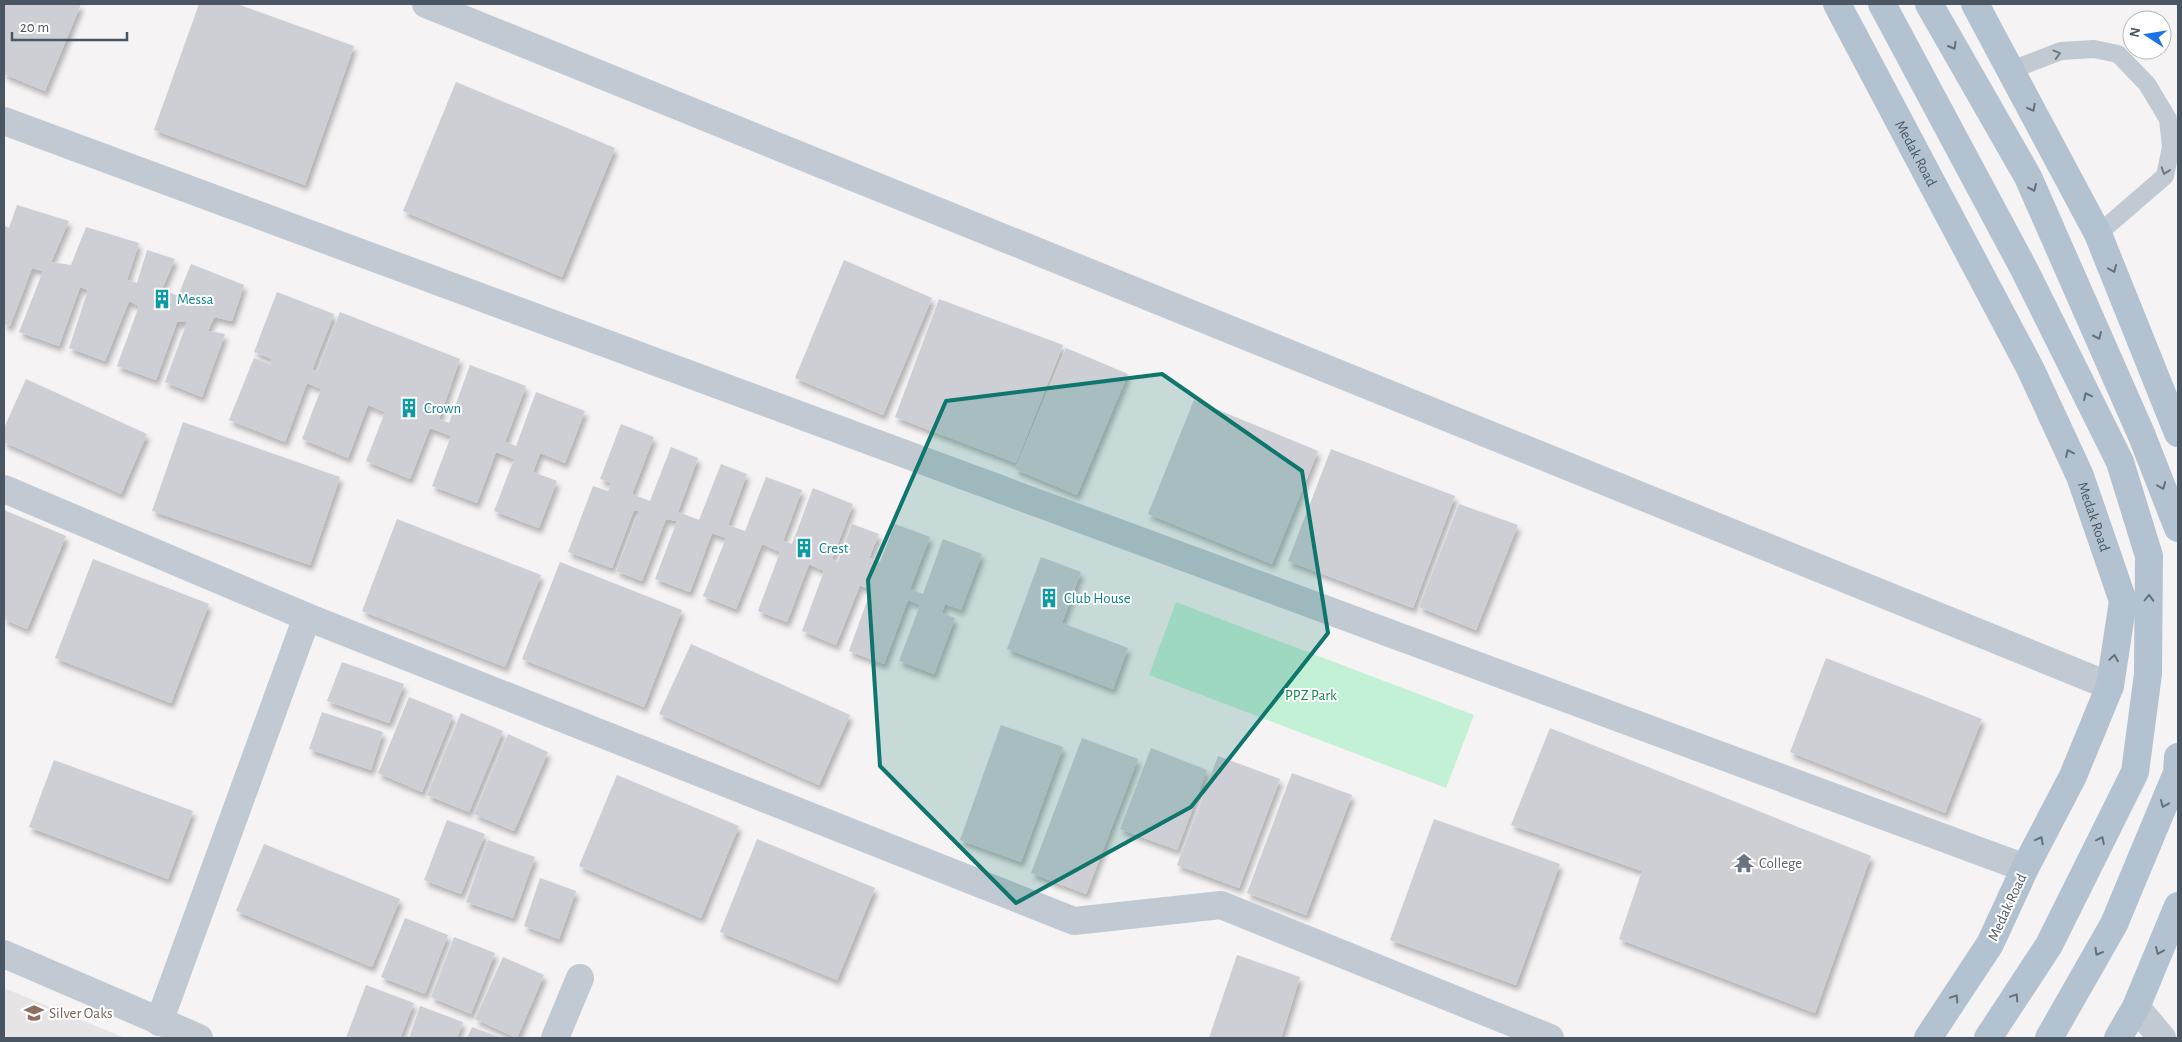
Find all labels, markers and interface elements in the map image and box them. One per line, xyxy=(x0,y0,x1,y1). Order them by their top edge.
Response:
scale bar xyxy=(12,10,128,42)
north arrow xyxy=(2122,10,2172,60)
text: 20 m xyxy=(20,20,49,35)
text: N xyxy=(2127,26,2143,39)
one-way arrow xyxy=(1947,41,1957,50)
one-way arrow xyxy=(2052,49,2061,59)
one-way arrow xyxy=(2025,103,2035,112)
street label: Medak Road xyxy=(1892,118,1939,189)
one-way arrow xyxy=(2161,166,2171,175)
one-way arrow xyxy=(2026,183,2037,192)
one-way arrow xyxy=(2107,264,2118,273)
building icon: Messa xyxy=(151,288,173,310)
place label: Messa xyxy=(177,292,214,307)
one-way arrow xyxy=(2092,331,2103,340)
one-way arrow xyxy=(2083,392,2093,401)
building icon: Crown xyxy=(398,397,420,419)
place label: Crown xyxy=(424,401,461,416)
one-way arrow xyxy=(2065,449,2075,458)
street label: Medak Road xyxy=(2075,480,2112,554)
one-way arrow xyxy=(2156,481,2166,490)
building icon: Crest xyxy=(793,537,815,559)
place label: Crest xyxy=(819,541,849,556)
building icon: Club House xyxy=(1038,587,1060,609)
place label: Club House xyxy=(1064,591,1131,606)
one-way arrow xyxy=(2144,594,2154,602)
one-way arrow xyxy=(2109,653,2119,662)
park label: PPZ Park xyxy=(1285,688,1337,703)
one-way arrow xyxy=(2160,799,2170,807)
one-way arrow xyxy=(2034,836,2044,845)
one-way arrow xyxy=(2095,836,2105,845)
temple icon: College xyxy=(1733,852,1755,874)
place label: College xyxy=(1759,856,1802,871)
street label: Medak Road xyxy=(1985,871,2030,943)
one-way arrow xyxy=(2155,946,2166,955)
one-way arrow xyxy=(2094,947,2104,956)
one-way arrow xyxy=(1949,994,1958,1003)
one-way arrow xyxy=(2009,994,2018,1003)
school or university icon: Silver Oaks xyxy=(23,1002,45,1024)
place label: Silver Oaks xyxy=(49,1006,113,1021)

